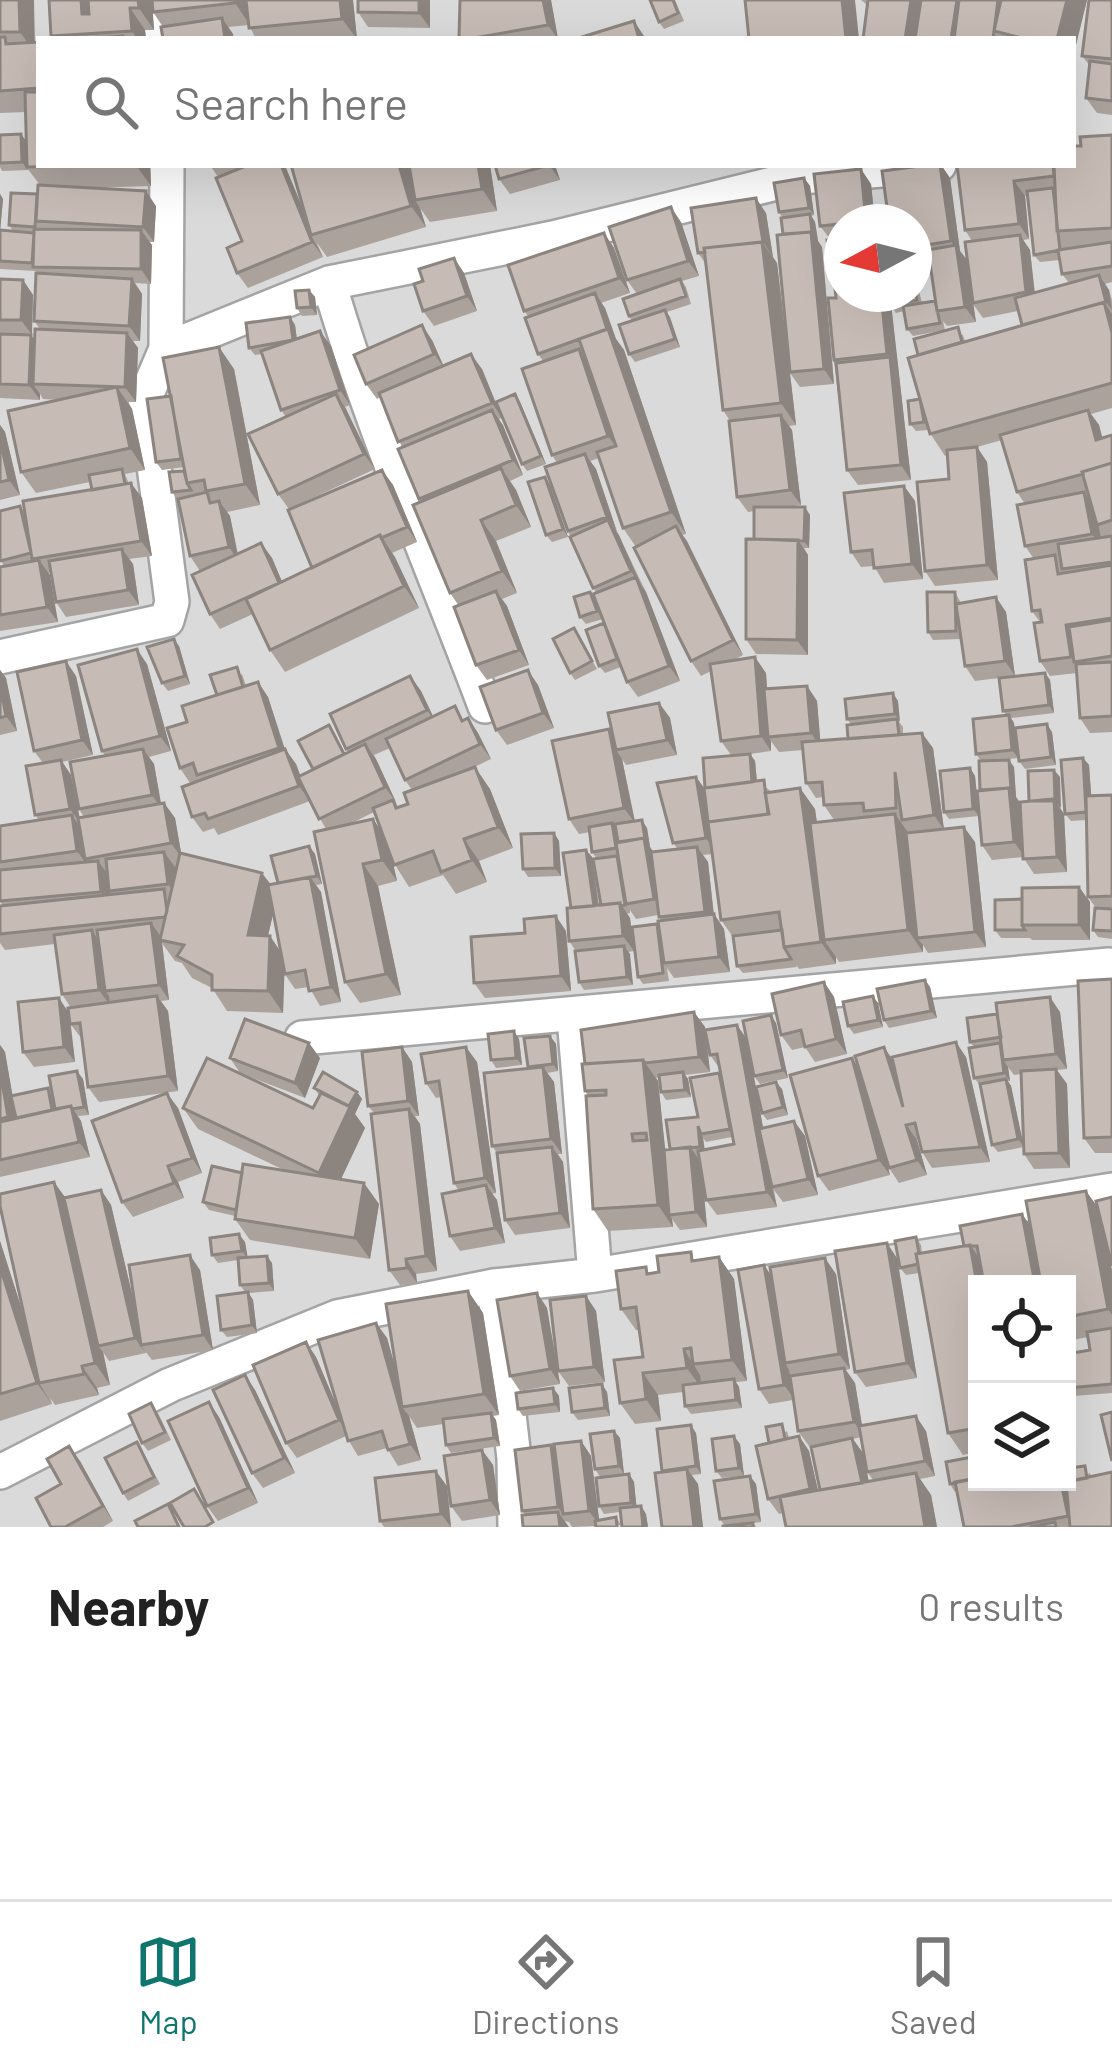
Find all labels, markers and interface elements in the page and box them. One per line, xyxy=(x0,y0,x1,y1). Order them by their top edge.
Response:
search box xyxy=(36,36,1076,168)
icon: search xyxy=(78,69,144,135)
text: Search here xyxy=(174,75,408,129)
north arrow xyxy=(824,204,932,312)
map controls xyxy=(968,1275,1076,1491)
button: locate xyxy=(968,1275,1076,1383)
button: layers xyxy=(968,1383,1076,1491)
text: Nearby xyxy=(48,1575,209,1636)
text: 0 results xyxy=(918,1582,1064,1629)
tab: Map xyxy=(135,1929,201,2041)
tab: Directions xyxy=(472,1929,619,2041)
tab: Saved xyxy=(890,1929,977,2041)

